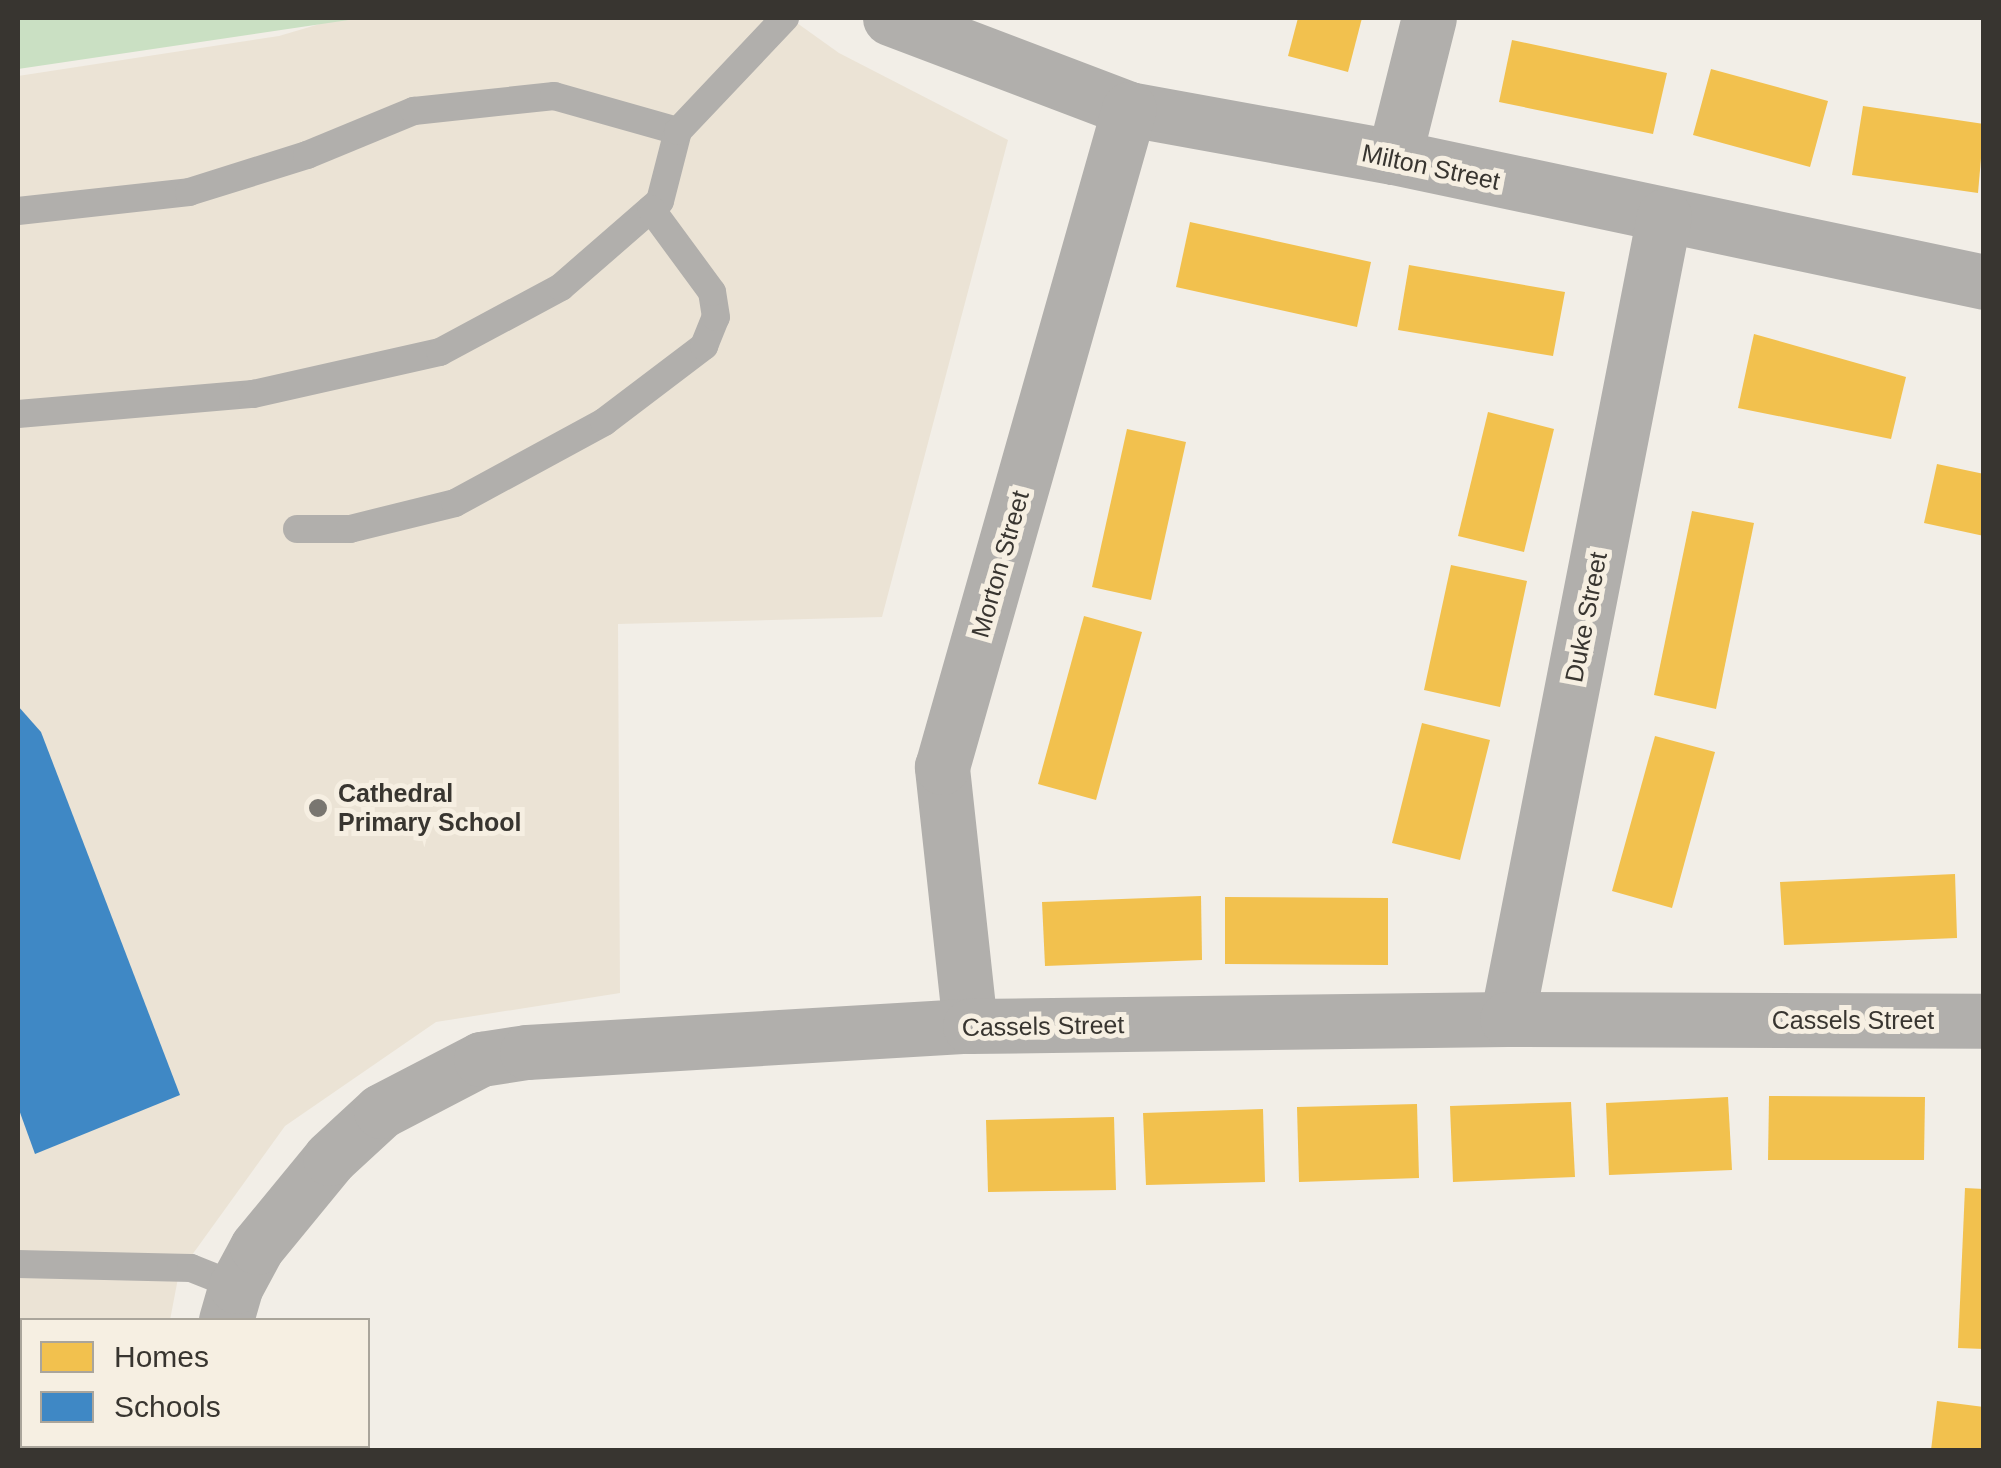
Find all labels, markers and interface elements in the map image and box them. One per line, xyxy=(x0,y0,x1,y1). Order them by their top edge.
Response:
street label: Milton Street xyxy=(1359,138,1503,196)
street label: Morton Street xyxy=(965,487,1035,641)
street label: Duke Street xyxy=(1559,549,1613,685)
place label: Cathedral Primary School xyxy=(338,779,521,838)
marker: Cathedral Primary School xyxy=(307,797,329,819)
street label: Cassels Street xyxy=(1772,1005,1934,1035)
street label: Cassels Street xyxy=(961,1010,1125,1042)
legend xyxy=(20,1318,370,1448)
text: Homes xyxy=(114,1340,209,1373)
text: Schools xyxy=(114,1390,221,1423)

